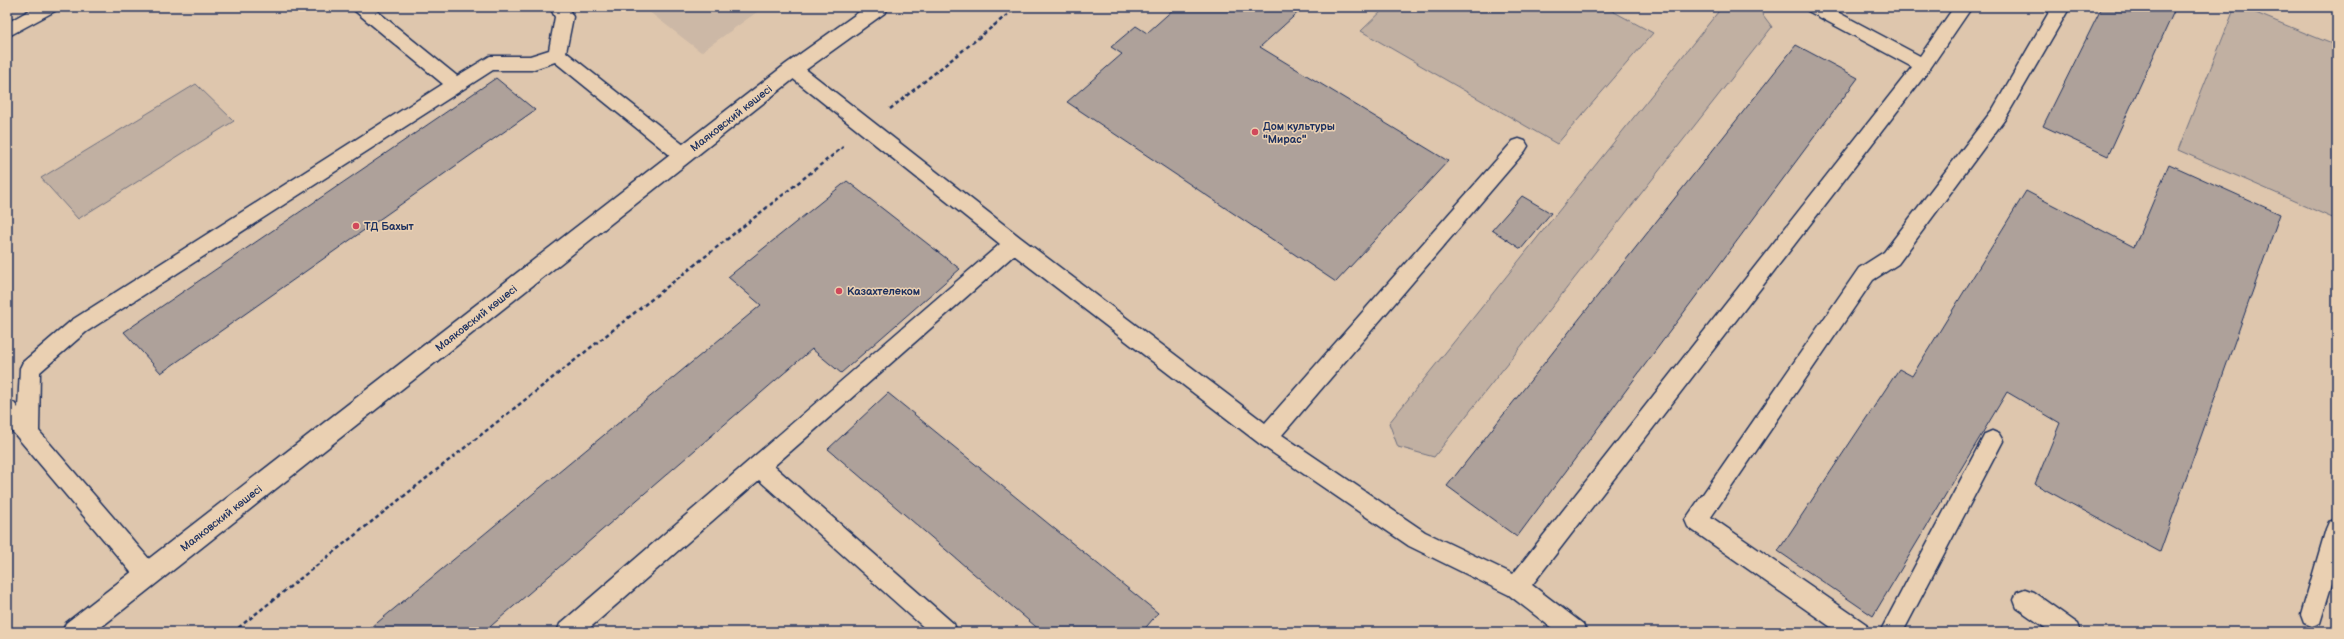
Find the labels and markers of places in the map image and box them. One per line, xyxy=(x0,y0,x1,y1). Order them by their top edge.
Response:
place label: Дом культуры "Мирас" xyxy=(1263,120,1335,146)
marker: Дом культуры "Мирас" xyxy=(1250,127,1260,137)
place label: ТД Бахыт xyxy=(364,220,415,233)
marker: ТД Бахыт xyxy=(351,221,361,231)
place label: Казахтелеком xyxy=(847,285,920,298)
marker: Казахтелеком xyxy=(834,286,844,296)

